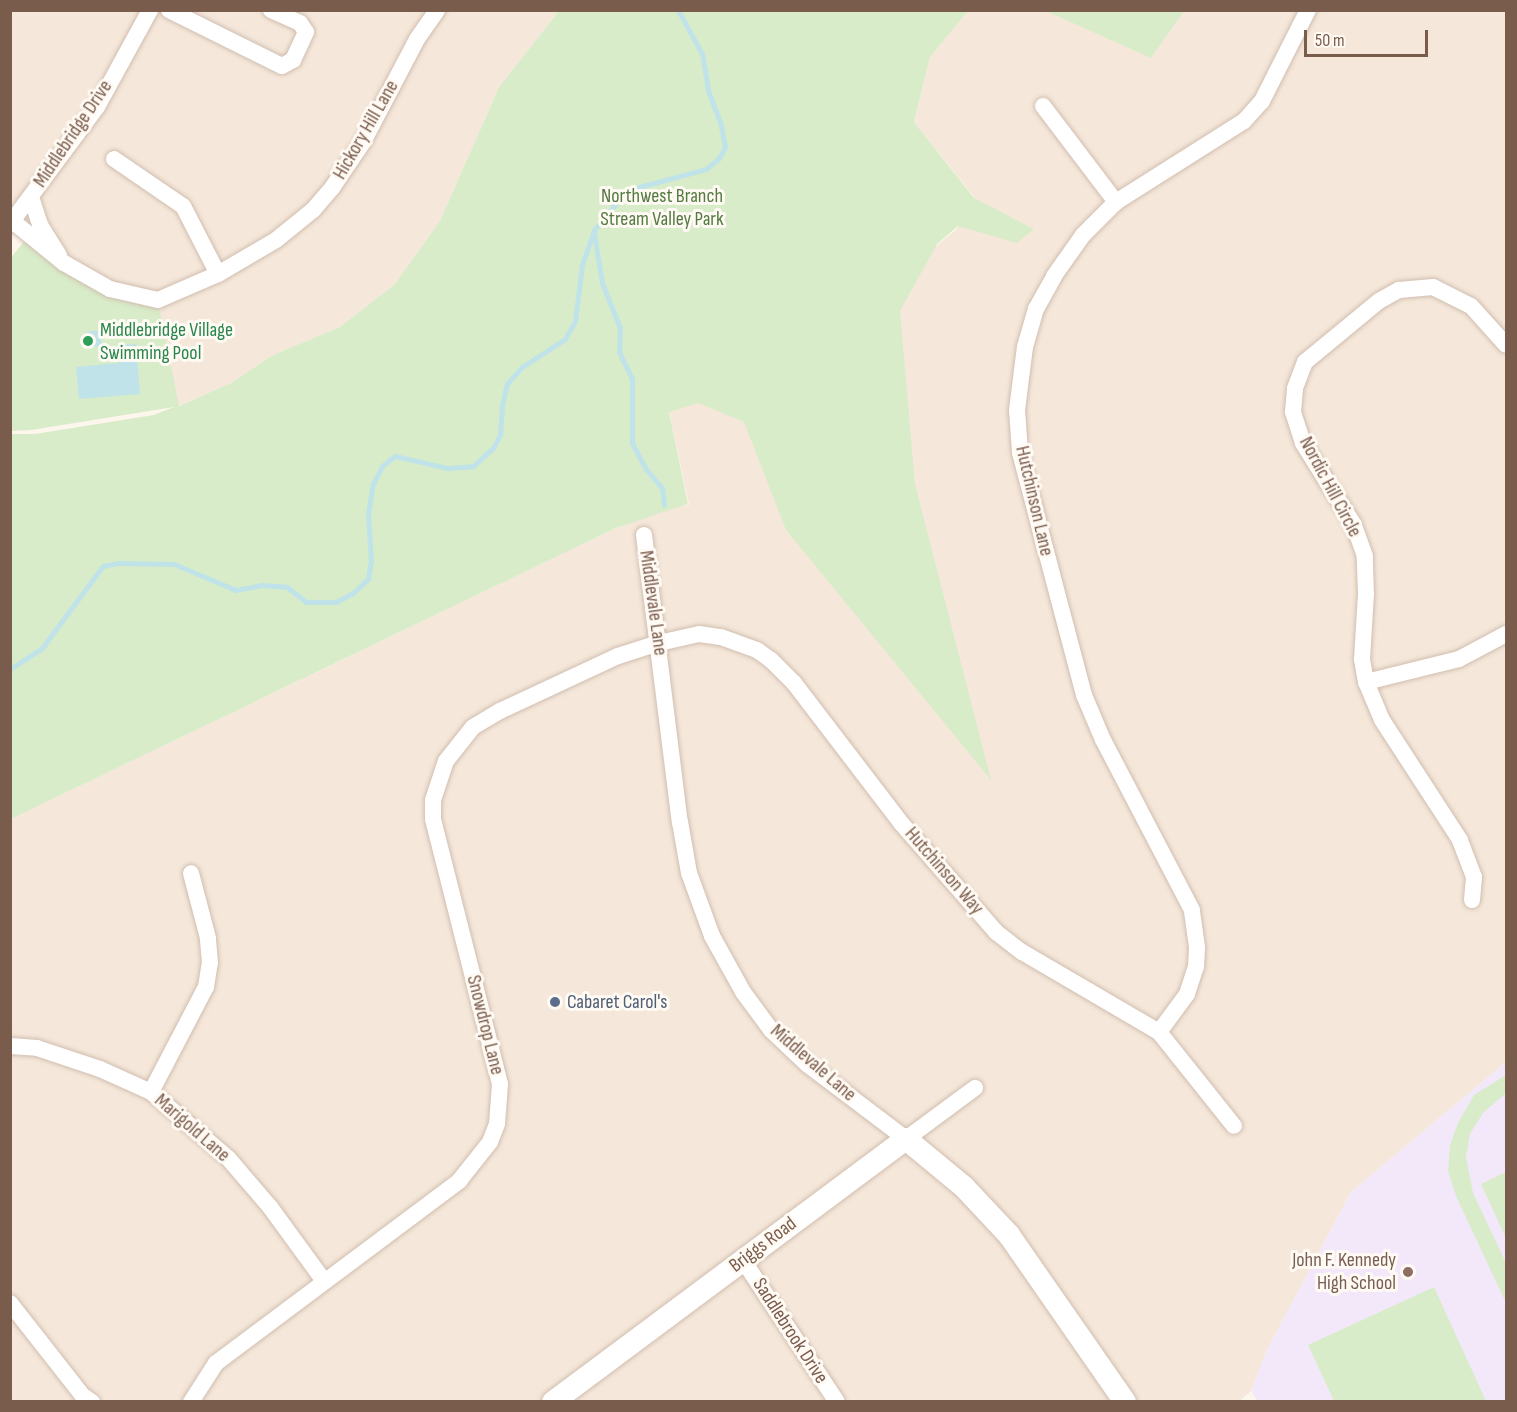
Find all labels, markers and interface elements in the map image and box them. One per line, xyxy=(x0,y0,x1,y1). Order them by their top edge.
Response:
scale bar xyxy=(1307,18,1432,56)
text: 50 m xyxy=(1315,30,1345,51)
street label: Middlebridge Drive xyxy=(28,76,118,192)
street label: Hickory Hill Lane xyxy=(328,76,404,184)
park label: Northwest Branch Stream Valley Park xyxy=(600,184,724,231)
place label: Middlebridge Village Swimming Pool xyxy=(100,318,233,365)
marker: Middlebridge Village Swimming Pool xyxy=(81,334,95,348)
street label: Nordic Hill Circle xyxy=(1294,433,1366,541)
street label: Hutchinson Lane xyxy=(1010,444,1058,558)
street label: Middlevale Lane xyxy=(634,549,672,657)
street label: Hutchinson Way xyxy=(899,822,989,920)
street label: Snowdrop Lane xyxy=(461,973,509,1077)
place label: Cabaret Carol's xyxy=(567,990,668,1014)
marker: Cabaret Carol's xyxy=(548,995,562,1009)
street label: Middlevale Lane xyxy=(765,1019,861,1107)
street label: Marigold Lane xyxy=(149,1089,235,1167)
street label: Briggs Road xyxy=(725,1212,801,1278)
place label: John F. Kennedy High School xyxy=(1292,1248,1396,1295)
marker: John F. Kennedy High School xyxy=(1401,1265,1415,1279)
street label: Saddlebrook Drive xyxy=(747,1274,833,1388)

